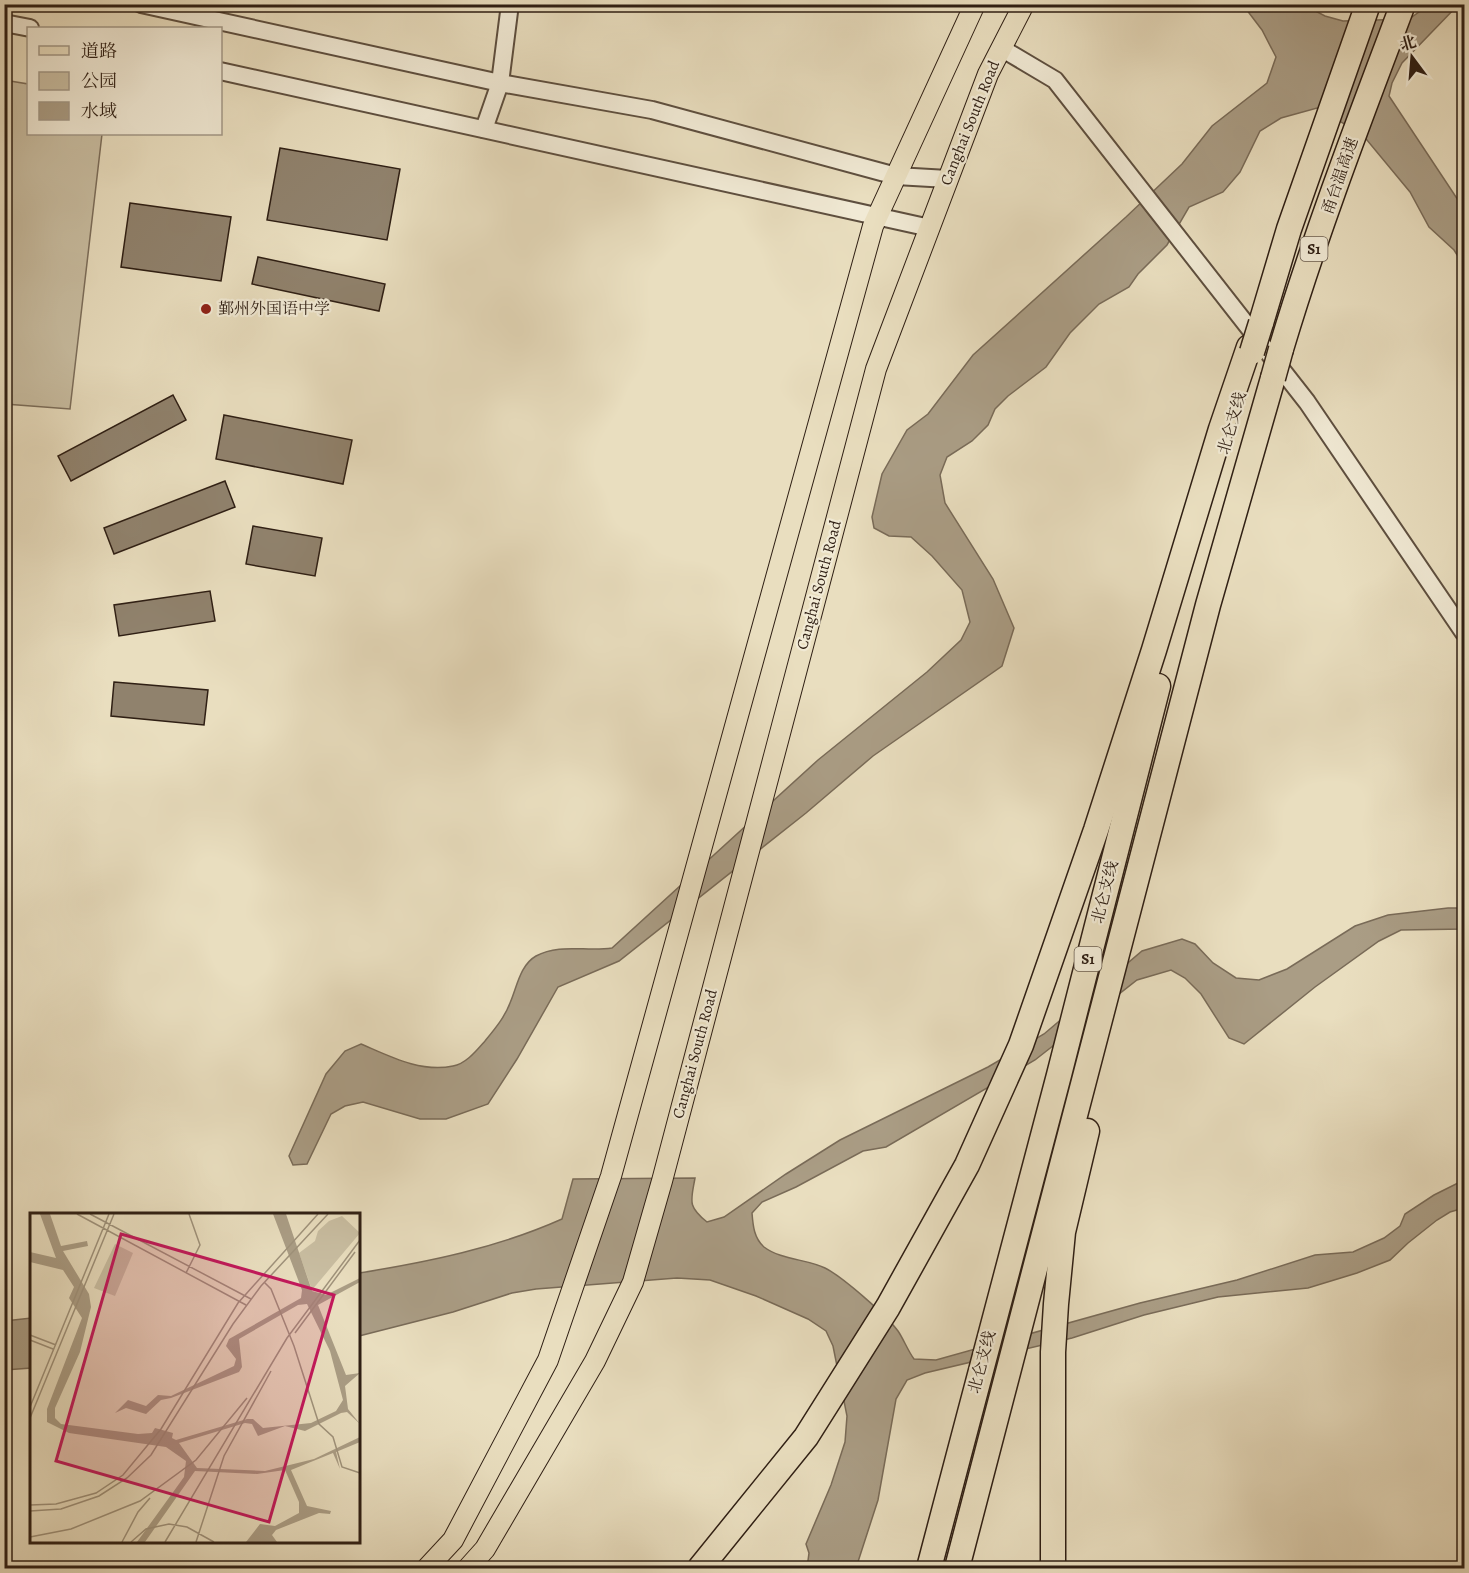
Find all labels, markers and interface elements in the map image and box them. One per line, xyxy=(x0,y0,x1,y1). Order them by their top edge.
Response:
legend xyxy=(27,27,222,135)
north arrow xyxy=(1382,27,1442,87)
text: 北 xyxy=(1397,31,1419,56)
text: 道路 xyxy=(81,39,117,63)
street label: Canghai South Road xyxy=(935,57,1005,189)
text: 公园 xyxy=(81,69,117,93)
text: 水域 xyxy=(81,99,117,123)
street label: 甬台温高速 xyxy=(1317,135,1363,217)
road number: S1 xyxy=(1300,237,1328,261)
place label: 鄞州外国语中学 xyxy=(218,298,330,320)
marker: 鄞州外国语中学 xyxy=(199,302,213,316)
street label: 北仑支线 xyxy=(1213,389,1251,457)
street label: Canghai South Road xyxy=(791,518,847,652)
street label: 北仑支线 xyxy=(1087,858,1123,926)
road number: S1 xyxy=(1074,947,1102,971)
street label: Canghai South Road xyxy=(667,987,723,1121)
inset map xyxy=(30,1213,360,1543)
street label: 北仑支线 xyxy=(963,1328,1001,1396)

